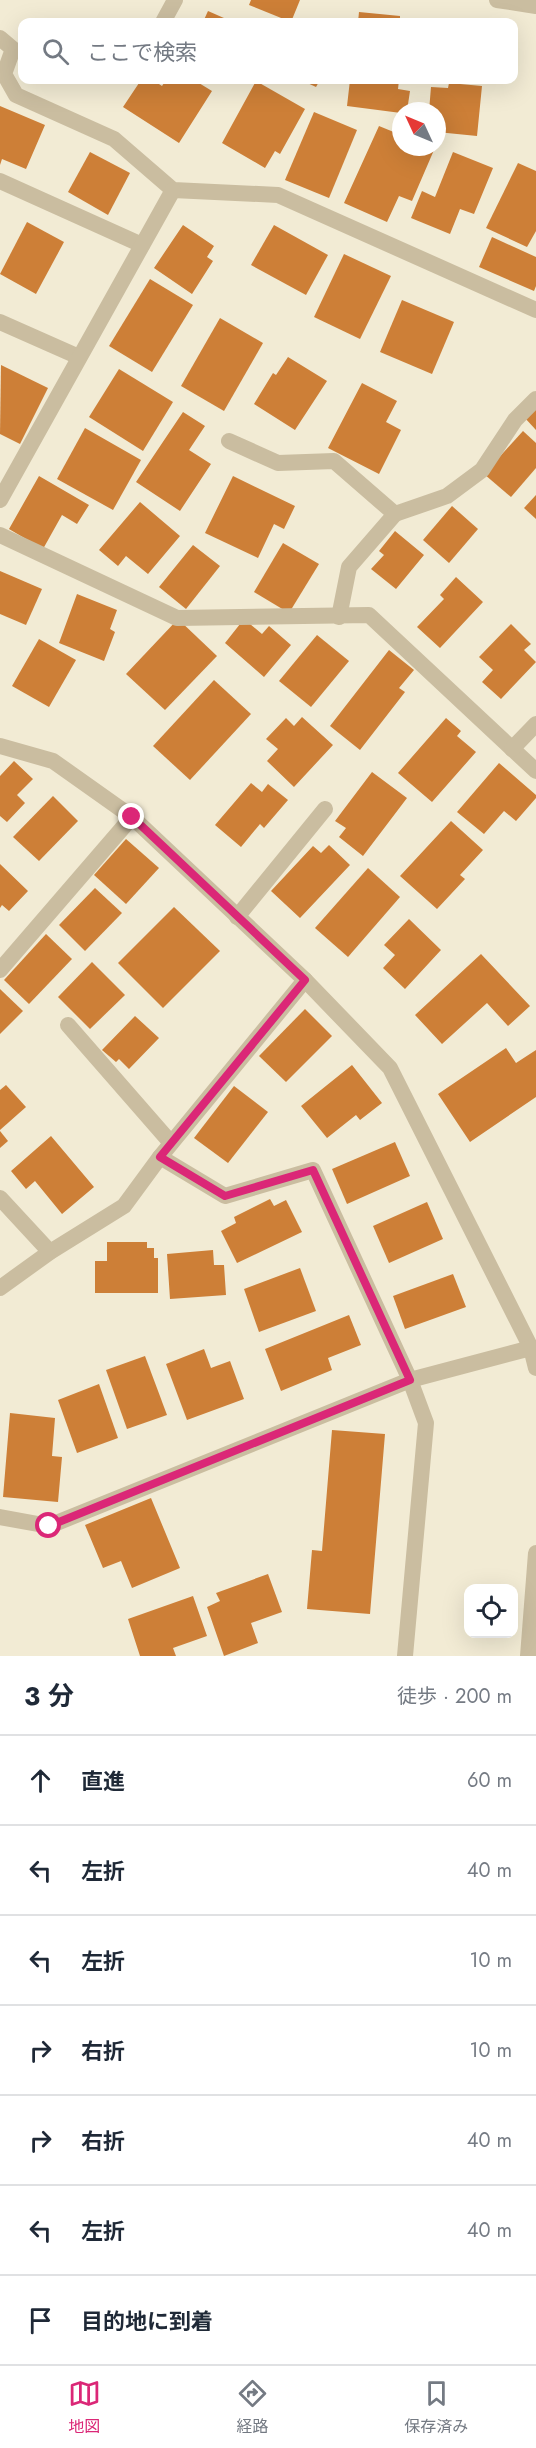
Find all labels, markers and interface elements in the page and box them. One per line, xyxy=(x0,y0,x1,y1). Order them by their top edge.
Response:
search box xyxy=(18,18,518,84)
icon: search xyxy=(39,35,72,68)
text: ここで検索 xyxy=(87,36,197,68)
north arrow xyxy=(392,102,446,156)
route end xyxy=(118,803,144,829)
route start xyxy=(35,1512,61,1538)
map controls xyxy=(464,1584,518,1638)
button: locate xyxy=(464,1584,518,1638)
text: 3 分 xyxy=(24,1677,74,1715)
text: 徒歩 · 200 m xyxy=(397,1682,512,1711)
icon: ahead xyxy=(24,1764,57,1797)
text: 直進 xyxy=(81,1765,125,1797)
text: 60 m xyxy=(467,1766,512,1795)
icon: left xyxy=(24,1854,57,1887)
text: 左折 xyxy=(81,1855,125,1887)
text: 40 m xyxy=(467,1856,512,1885)
icon: left xyxy=(24,1944,57,1977)
text: 左折 xyxy=(81,1945,125,1977)
text: 10 m xyxy=(469,1946,512,1975)
icon: right xyxy=(24,2034,57,2067)
text: 右折 xyxy=(81,2035,125,2067)
text: 10 m xyxy=(469,2036,512,2065)
icon: right xyxy=(24,2124,57,2157)
text: 右折 xyxy=(81,2125,125,2157)
text: 40 m xyxy=(467,2126,512,2155)
icon: left xyxy=(24,2214,57,2247)
text: 左折 xyxy=(81,2215,125,2247)
text: 40 m xyxy=(467,2216,512,2245)
icon: arrive xyxy=(24,2304,57,2337)
text: 目的地に到着 xyxy=(81,2305,213,2337)
tab: 地図 xyxy=(68,2377,101,2438)
tab: 経路 xyxy=(236,2377,269,2438)
tab: 保存済み xyxy=(404,2377,468,2438)

